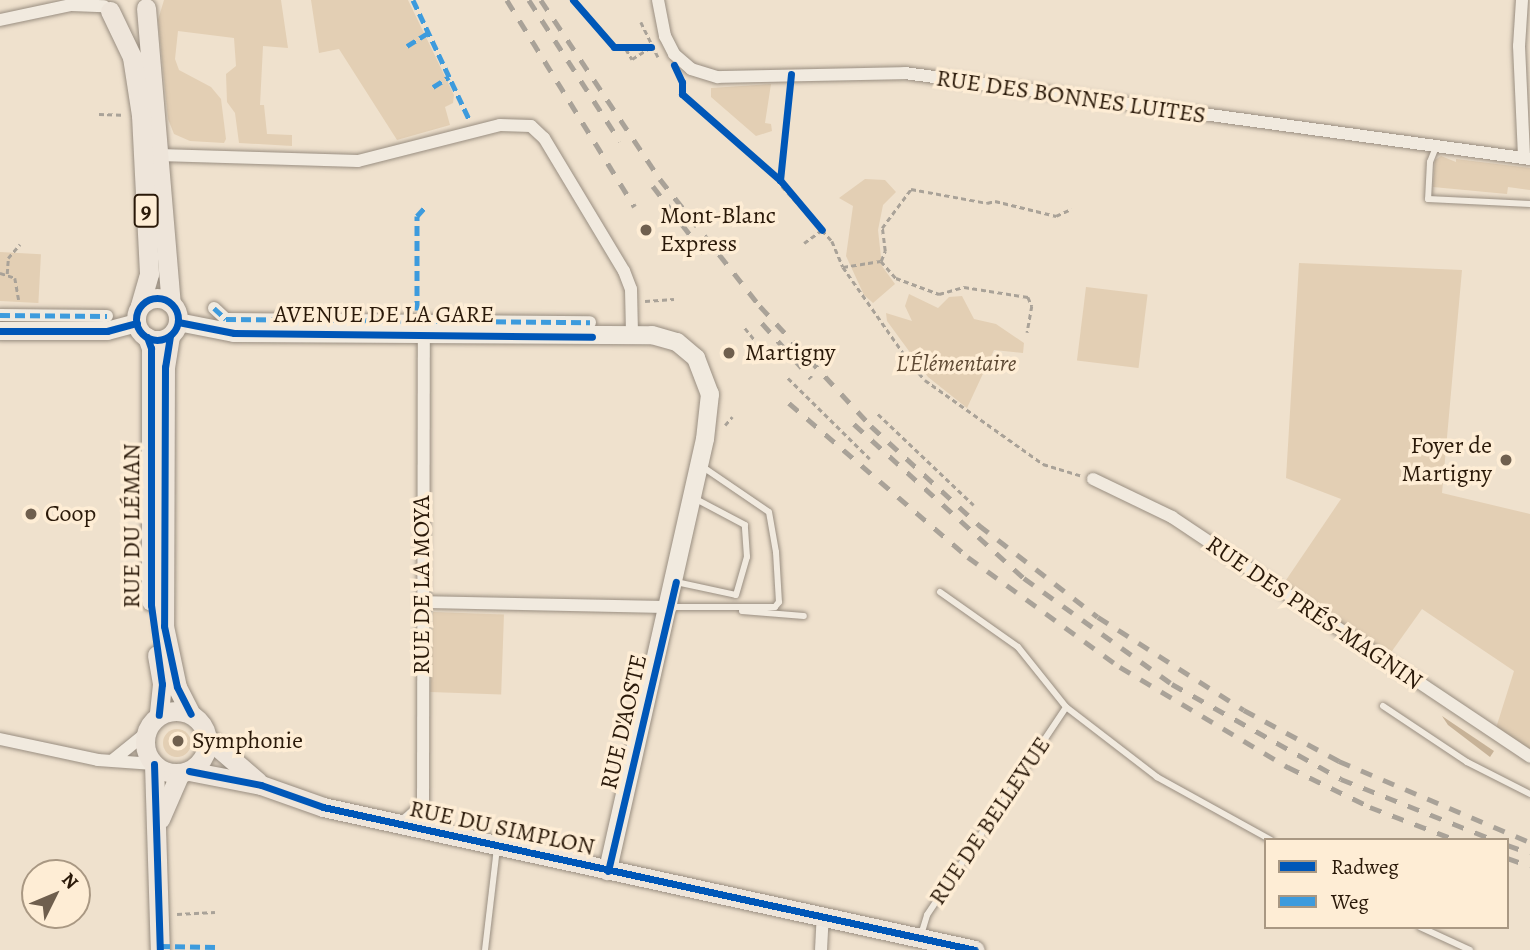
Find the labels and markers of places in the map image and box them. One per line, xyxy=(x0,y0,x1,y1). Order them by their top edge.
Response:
place label: Mont-Blanc Express xyxy=(660,202,776,258)
marker: Mont-Blanc Express xyxy=(638,222,654,238)
place label: Martigny xyxy=(745,339,836,367)
marker: Martigny xyxy=(719,343,739,363)
place label: Foyer de Martigny xyxy=(1401,432,1492,488)
marker: Foyer de Martigny xyxy=(1498,452,1514,468)
place label: Coop xyxy=(45,500,96,528)
marker: Coop xyxy=(23,506,39,522)
place label: Symphonie xyxy=(192,727,303,755)
marker: Symphonie xyxy=(170,733,186,749)

